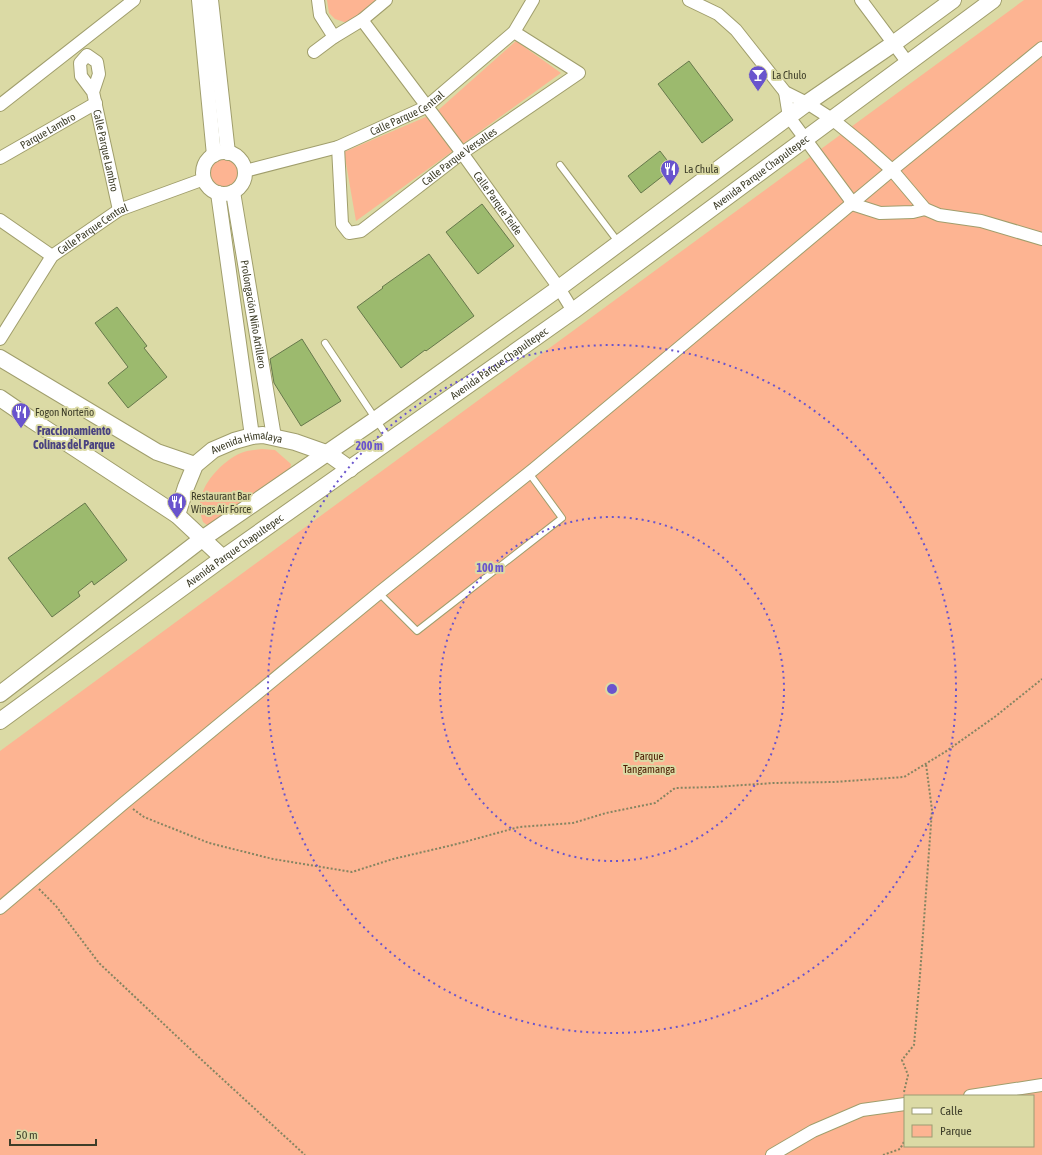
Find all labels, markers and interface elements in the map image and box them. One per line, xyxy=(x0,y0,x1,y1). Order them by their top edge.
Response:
bar icon: La Chulo xyxy=(747,64,769,92)
place label: La Chulo xyxy=(772,69,806,81)
street label: Calle Parque Central xyxy=(368,88,446,138)
street label: Calle Parque Lambro xyxy=(91,108,121,193)
street label: Parque Lambro xyxy=(18,110,77,151)
street label: Calle Parque Versalles xyxy=(419,125,499,188)
street label: Avenida Parque Chapultepec xyxy=(710,132,812,212)
restaurant icon: La Chula xyxy=(659,158,681,186)
place label: La Chula xyxy=(684,163,719,175)
street label: Calle Parque Teide xyxy=(471,169,525,237)
street label: Calle Parque Central xyxy=(55,201,130,257)
street label: Prolongación Niño Artillero xyxy=(238,259,268,369)
street label: Avenida Parque Chapultepec xyxy=(448,324,551,402)
restaurant icon: Fogon Norteño xyxy=(10,401,32,429)
place label: Fogon Norteño xyxy=(35,406,94,418)
district label: Fraccionamiento Colinas del Parque xyxy=(33,424,116,452)
street label: Avenida Himalaya xyxy=(209,429,284,456)
text: 200 m xyxy=(355,439,383,453)
place label: Restaurant Bar Wings Air Force xyxy=(191,490,251,515)
restaurant icon: Restaurant Bar Wings Air Force xyxy=(166,491,188,519)
street label: Avenida Parque Chapultepec xyxy=(184,511,286,589)
text: 100 m xyxy=(476,561,504,575)
centre of rings xyxy=(605,682,619,696)
park label: Parque Tangamanga xyxy=(623,750,675,775)
legend xyxy=(904,1095,1034,1147)
text: Calle xyxy=(940,1104,963,1118)
scale bar xyxy=(10,1121,96,1147)
text: Parque xyxy=(940,1124,972,1138)
text: 50 m xyxy=(16,1128,38,1142)

